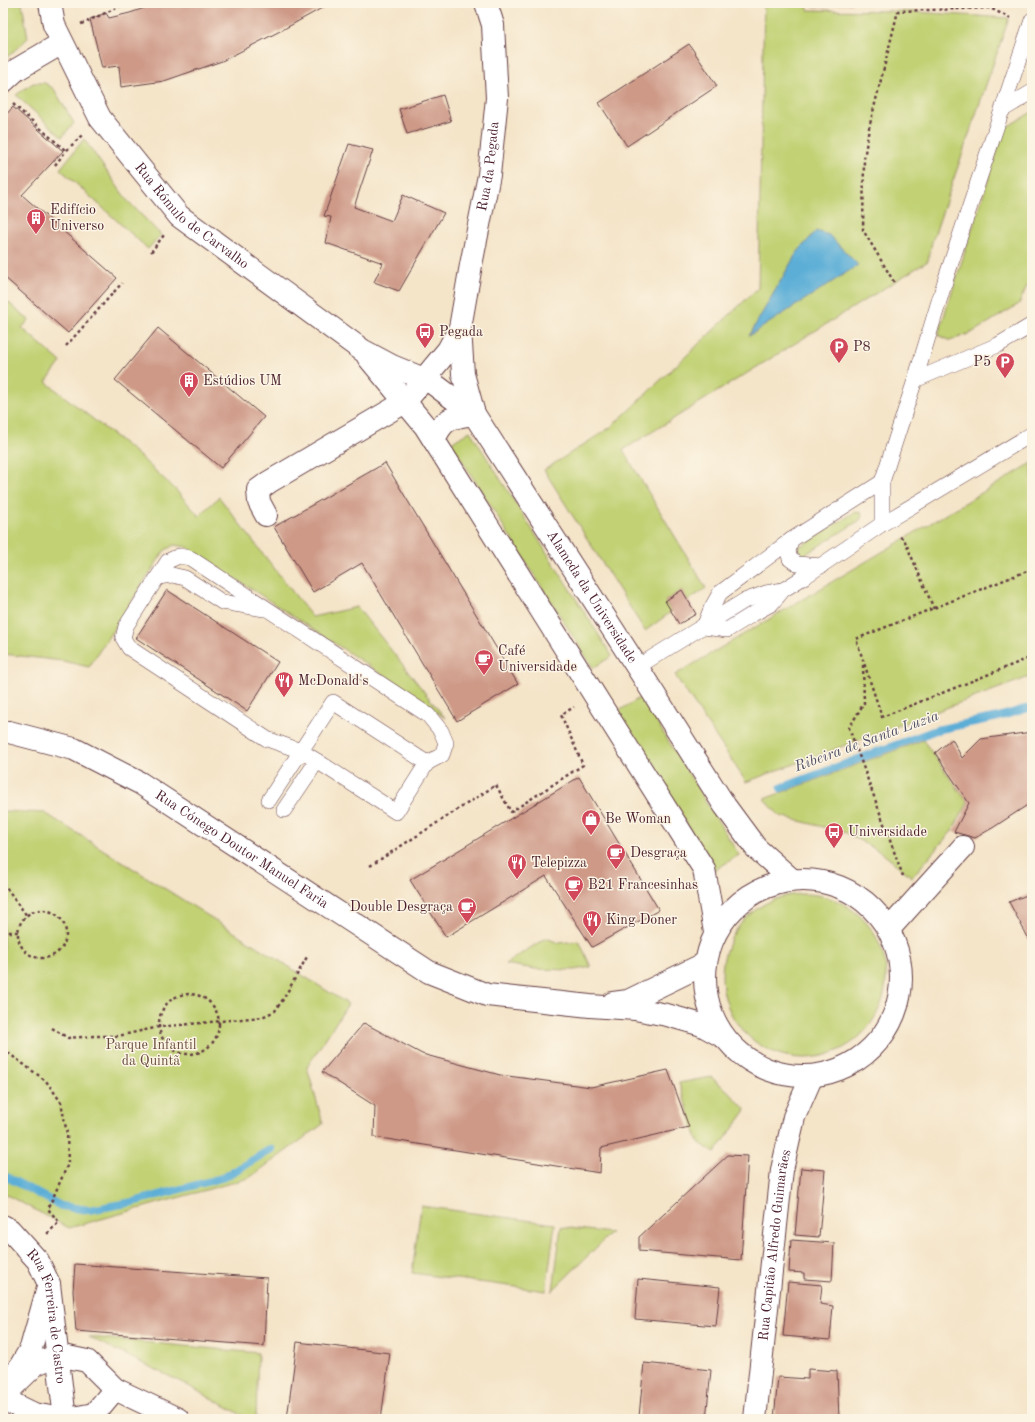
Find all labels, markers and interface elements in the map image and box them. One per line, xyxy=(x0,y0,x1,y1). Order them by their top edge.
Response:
street label: Rua da Pegada xyxy=(475,121,502,212)
street label: Rua Rómulo de Carvalho xyxy=(132,160,251,271)
place label: Edifício Universo xyxy=(50,203,104,233)
building icon: Edifício Universo xyxy=(25,207,47,235)
bus stop icon: Pegada xyxy=(414,321,436,349)
place label: Pegada xyxy=(439,325,483,339)
parking icon: P8 xyxy=(828,336,850,364)
place label: P8 xyxy=(853,340,871,354)
parking icon: P5 xyxy=(994,351,1016,379)
place label: P5 xyxy=(973,355,991,369)
building icon: Estúdios UM xyxy=(178,370,200,398)
place label: Estúdios UM xyxy=(203,374,282,388)
street label: Alameda da Universidade xyxy=(544,528,639,665)
place label: Café Universidade xyxy=(498,644,577,674)
cafe icon: Café Universidade xyxy=(473,648,495,676)
restaurant icon: McDonald's xyxy=(273,670,295,698)
place label: McDonald's xyxy=(298,674,369,688)
water label: Ribeira de Santa Luzia xyxy=(792,709,941,775)
street label: Rua Cónego Doutor Manuel Faria xyxy=(153,788,331,911)
shop icon: Be Woman xyxy=(580,808,602,836)
place label: Be Woman xyxy=(605,812,672,826)
bus stop icon: Universidade xyxy=(823,821,845,849)
place label: Universidade xyxy=(848,825,927,839)
cafe icon: Desgraça xyxy=(605,842,627,870)
place label: Desgraça xyxy=(630,846,687,860)
restaurant icon: Telepizza xyxy=(506,852,528,880)
place label: Telepizza xyxy=(531,856,587,870)
cafe icon: B21 Francesinhas xyxy=(563,874,585,902)
place label: B21 Francesinhas xyxy=(588,878,698,892)
cafe icon: Double Desgraça xyxy=(456,896,478,924)
place label: Double Desgraça xyxy=(350,900,453,914)
restaurant icon: King Doner xyxy=(581,909,603,937)
place label: King Doner xyxy=(606,913,677,927)
park label: Parque Infantil da Quintã xyxy=(105,1038,197,1068)
street label: Rua Capitão Alfredo Guimarães xyxy=(757,1148,793,1341)
street label: Rua Ferreira de Castro xyxy=(24,1246,68,1384)

